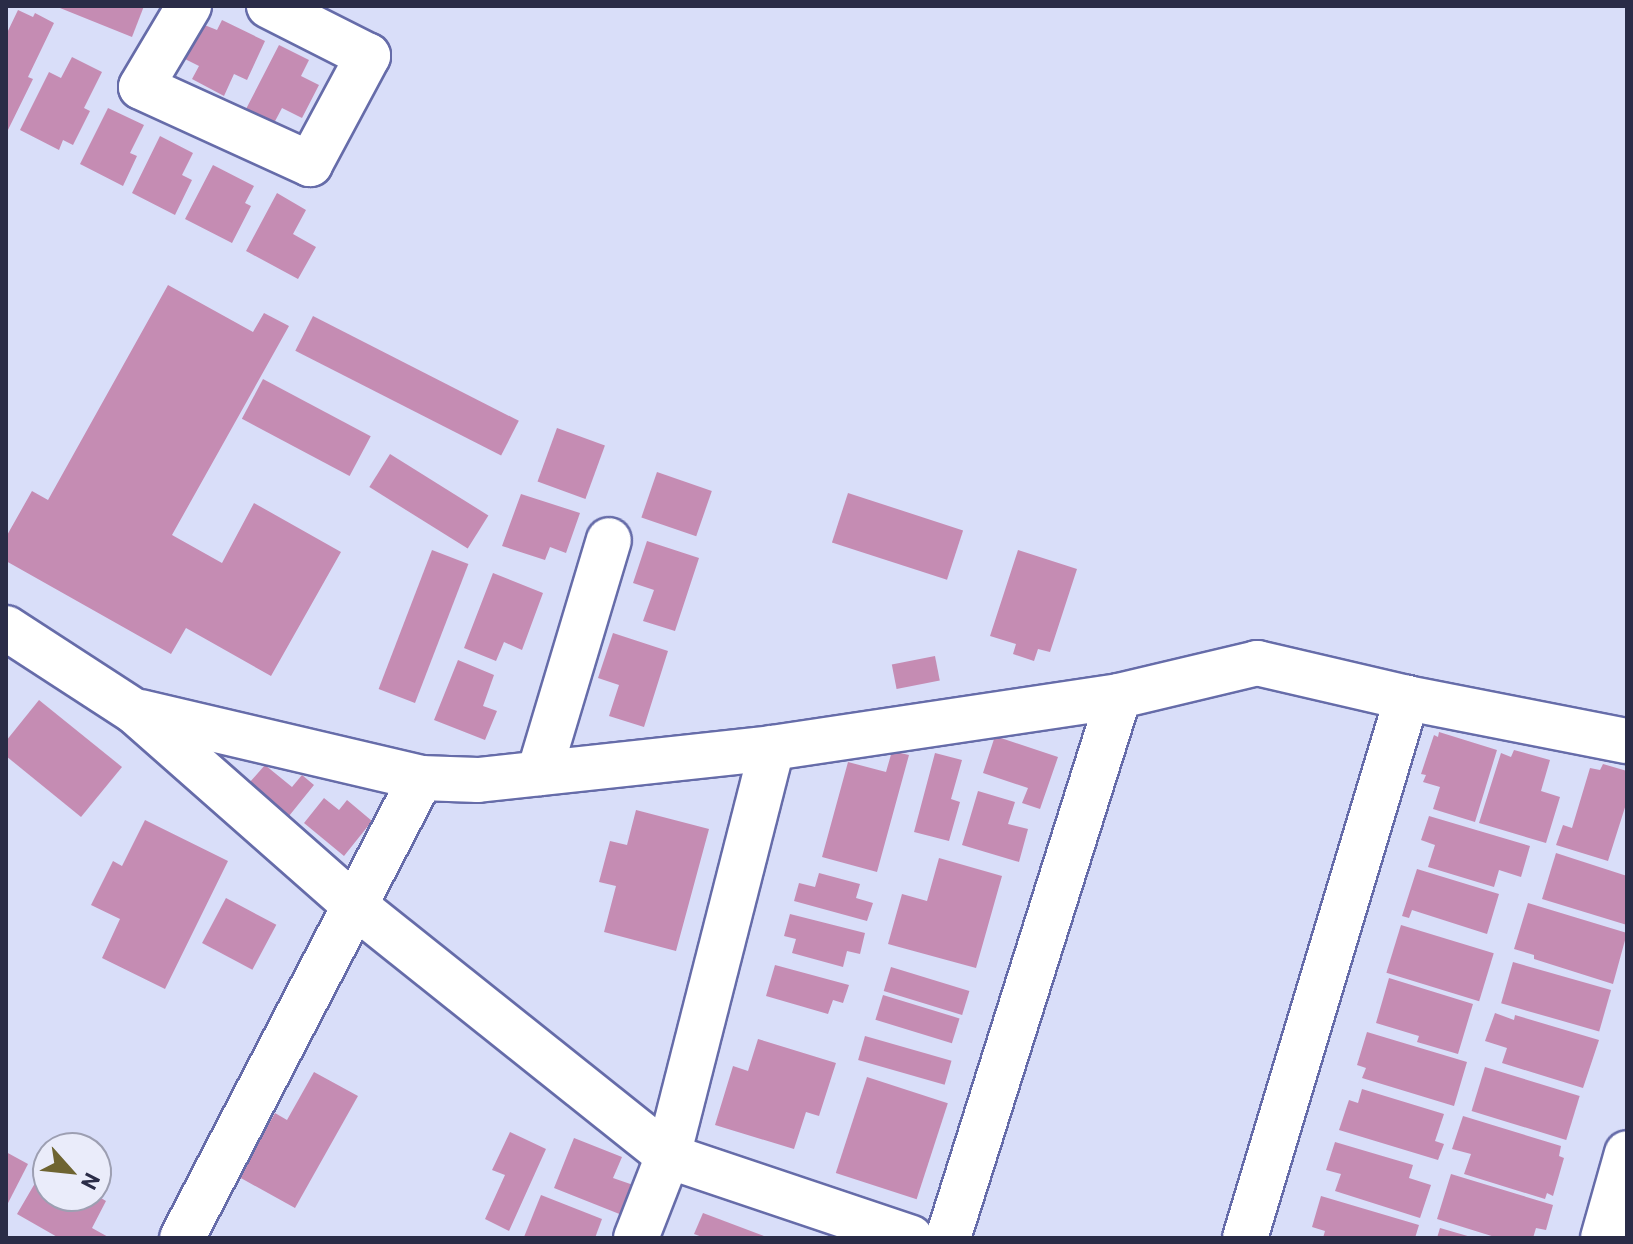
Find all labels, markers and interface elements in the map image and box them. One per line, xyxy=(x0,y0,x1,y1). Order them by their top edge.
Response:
north arrow xyxy=(32,1132,112,1212)
text: N xyxy=(77,1170,107,1194)

